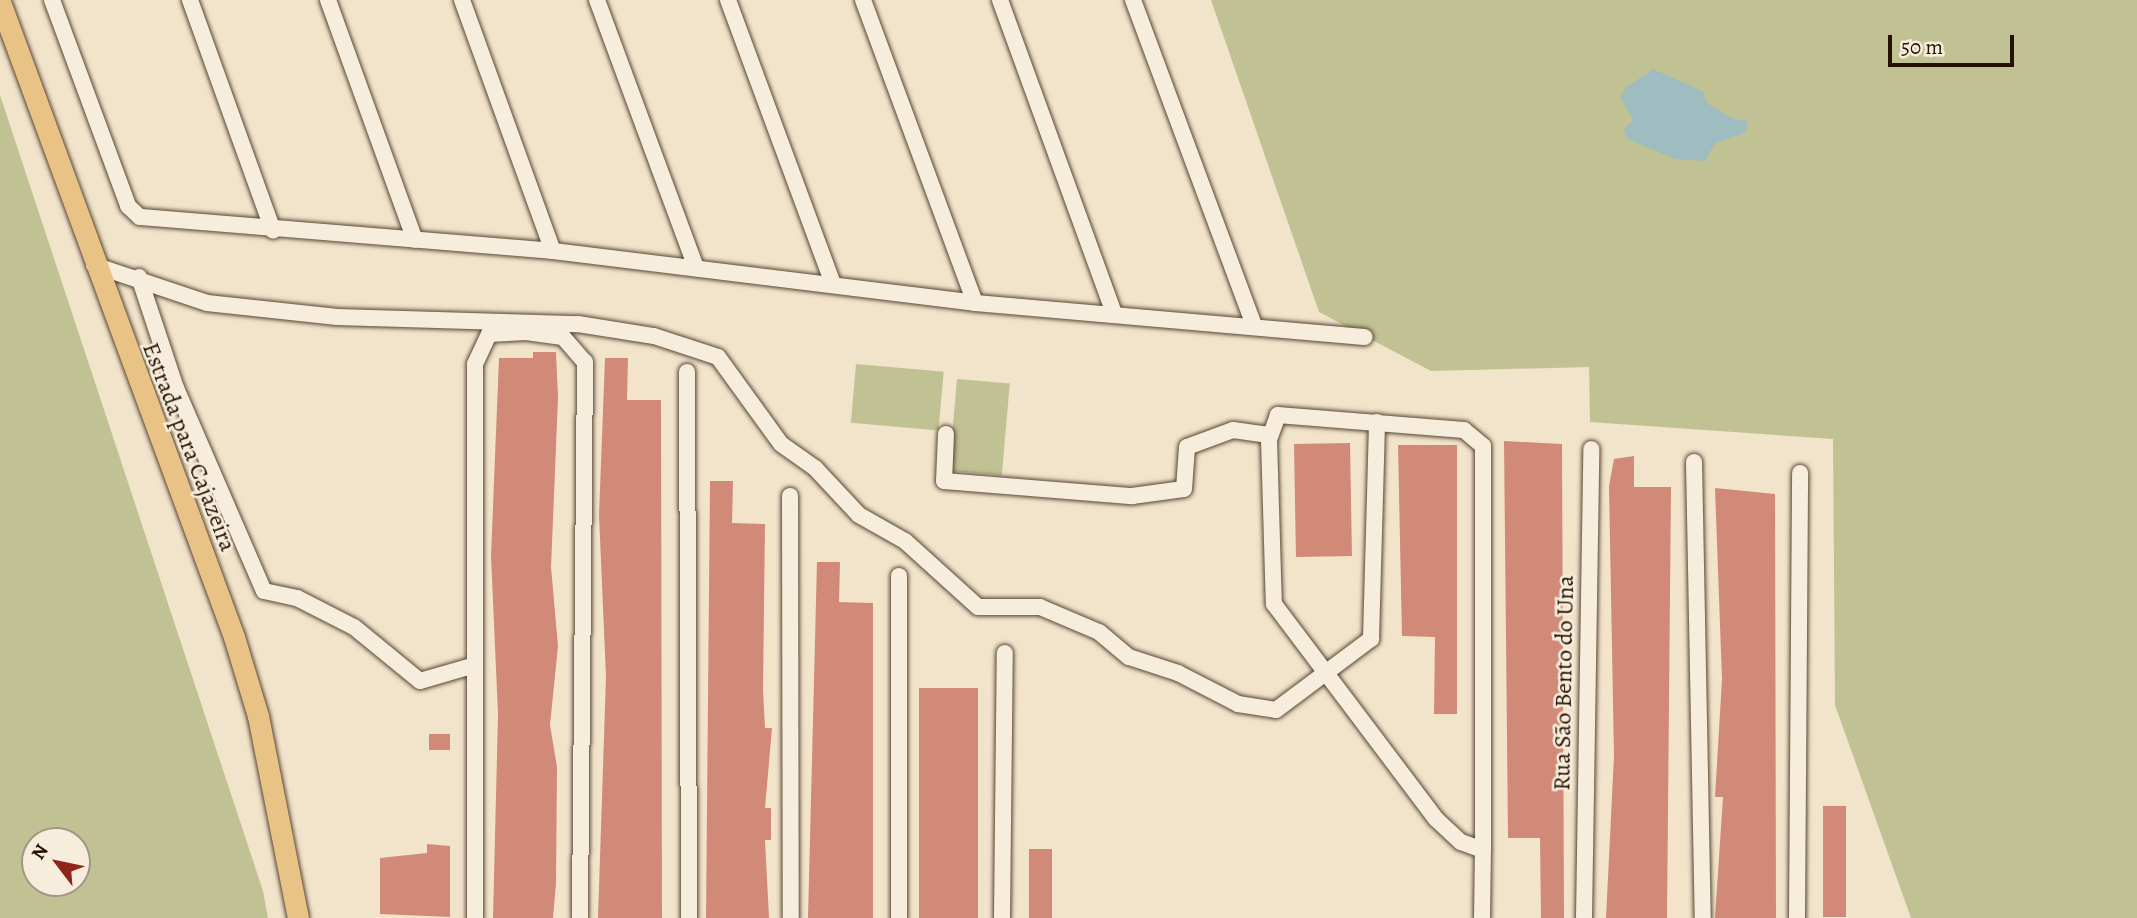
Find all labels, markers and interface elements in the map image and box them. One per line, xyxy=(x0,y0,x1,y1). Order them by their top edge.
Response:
scale bar xyxy=(1892,21,2018,65)
text: 50 m xyxy=(1901,33,1943,61)
street label: Estrada para Cajazeira xyxy=(136,338,242,556)
street label: Rua São Bento do Una xyxy=(1548,575,1580,791)
north arrow xyxy=(21,827,91,897)
text: N xyxy=(25,839,55,865)

